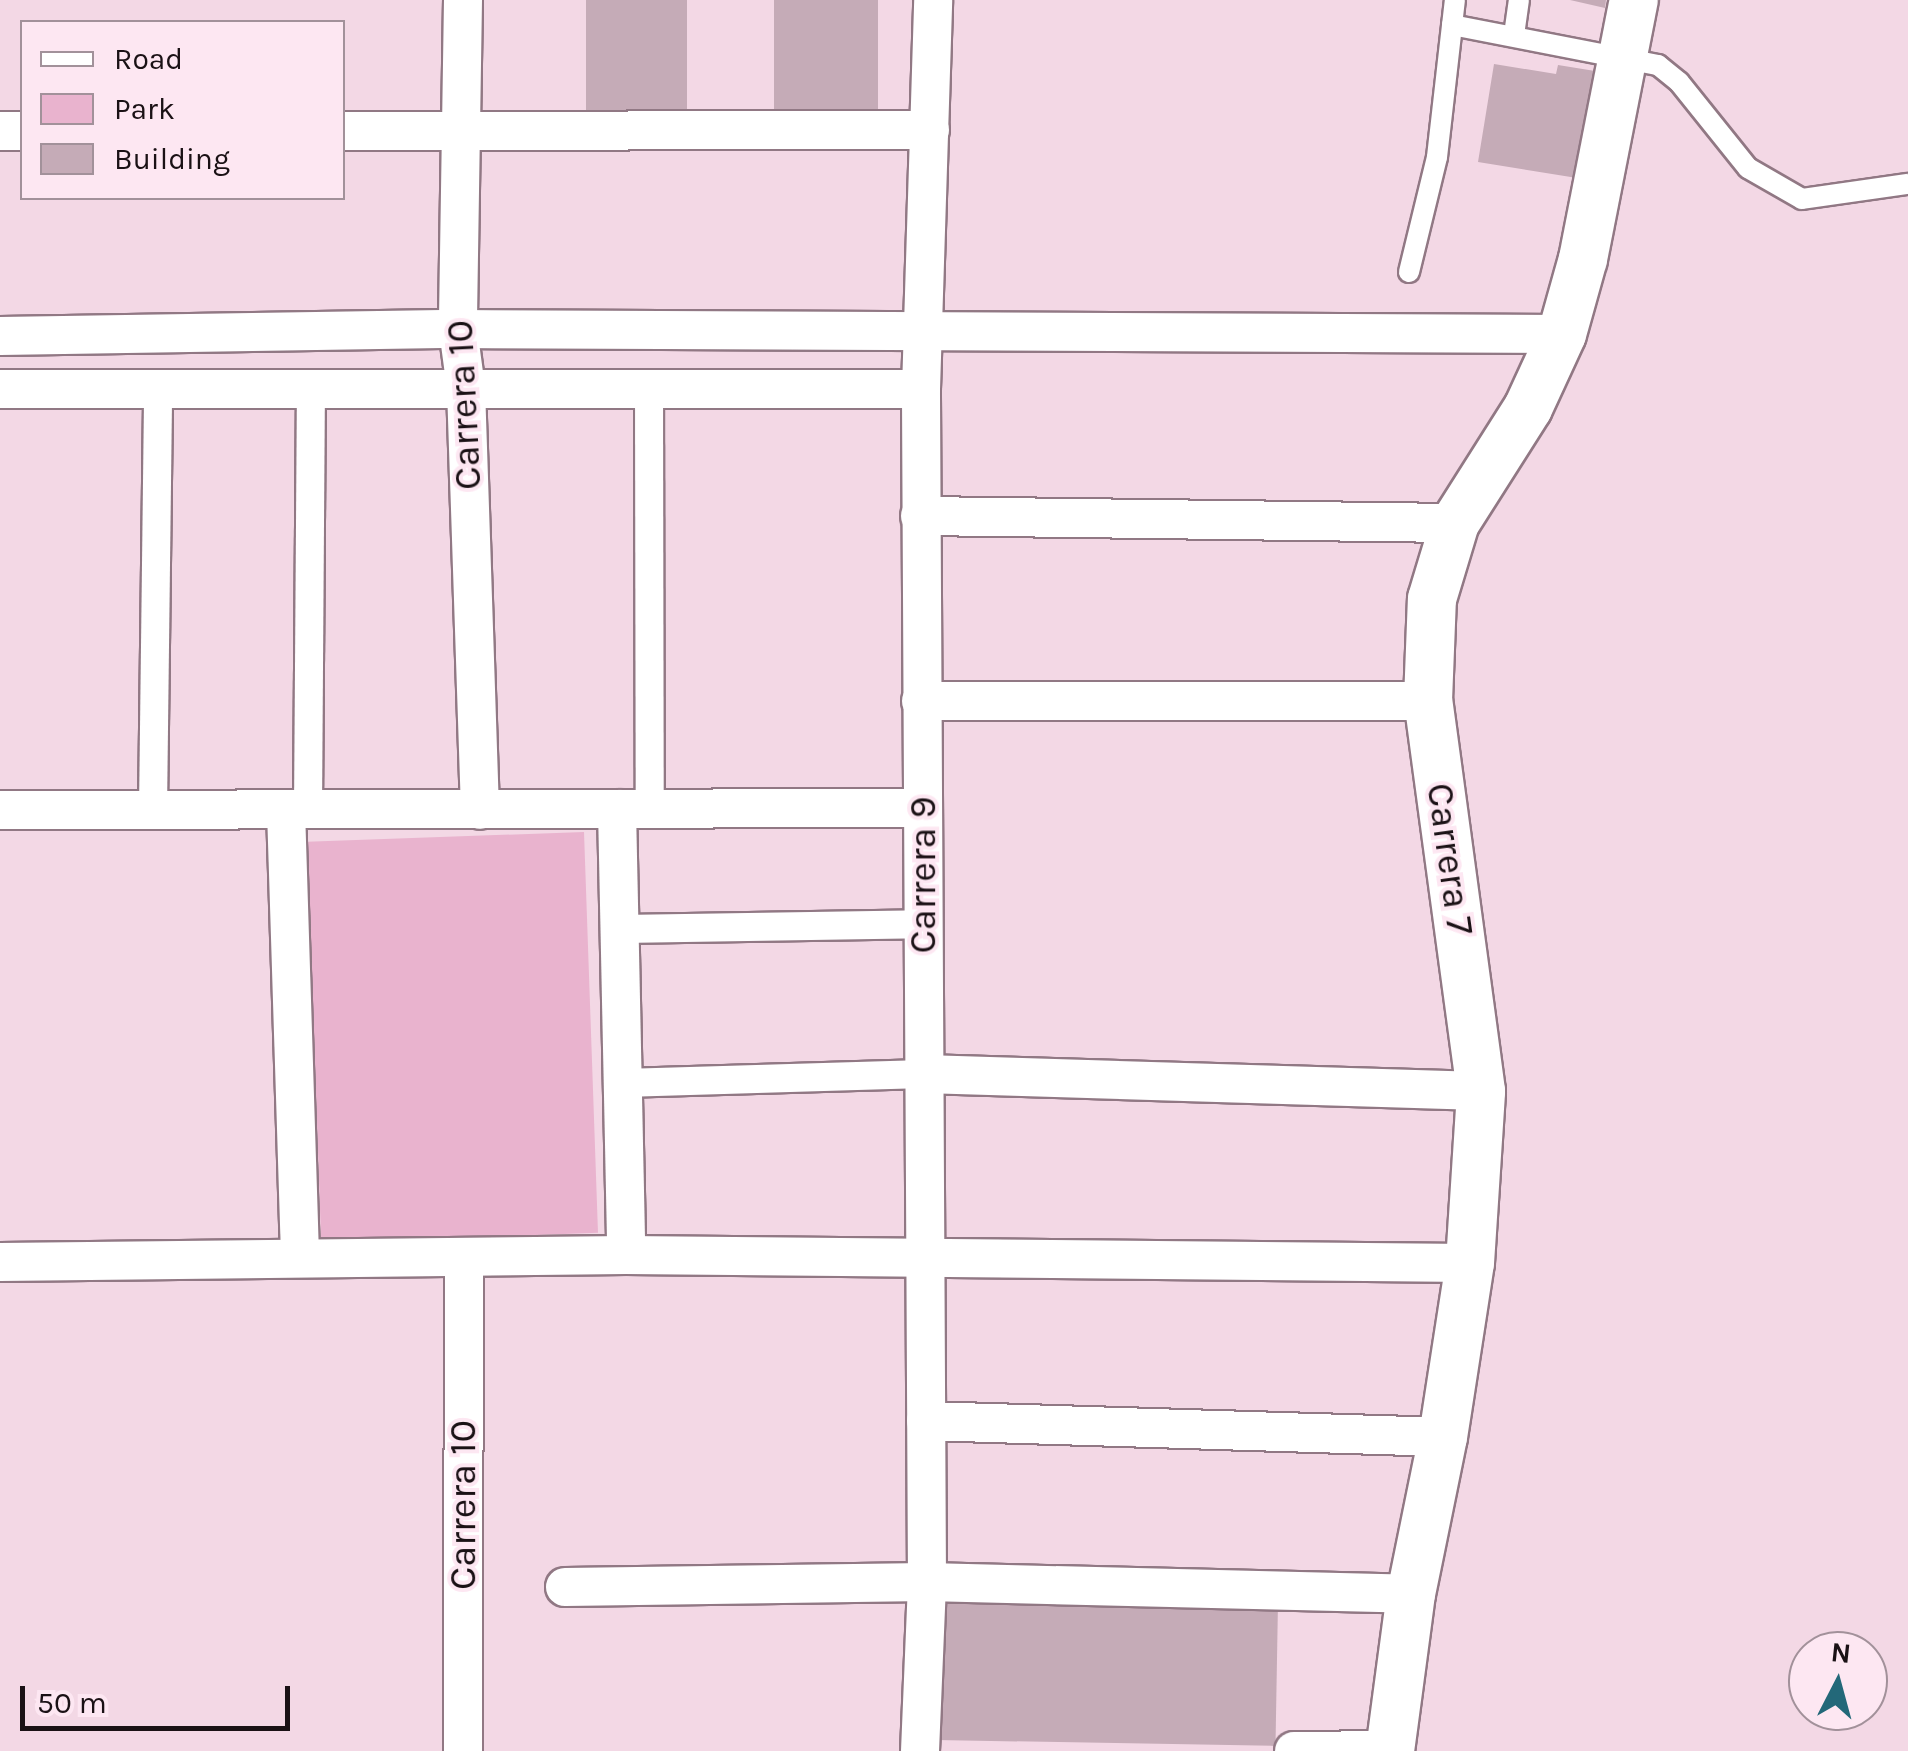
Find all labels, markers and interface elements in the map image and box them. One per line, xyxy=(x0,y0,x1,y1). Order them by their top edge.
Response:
legend xyxy=(20,20,345,200)
text: Road xyxy=(114,41,183,77)
text: Park xyxy=(114,91,175,127)
text: Building xyxy=(114,141,230,177)
street label: Carrera 10 xyxy=(437,319,491,491)
street label: Carrera 7 xyxy=(1417,780,1483,938)
street label: Carrera 9 xyxy=(900,797,946,953)
street label: Carrera 10 xyxy=(440,1420,486,1590)
north arrow xyxy=(1788,1631,1888,1731)
text: N xyxy=(1829,1635,1853,1670)
scale bar xyxy=(25,1666,295,1728)
text: 50 m xyxy=(37,1685,107,1721)

